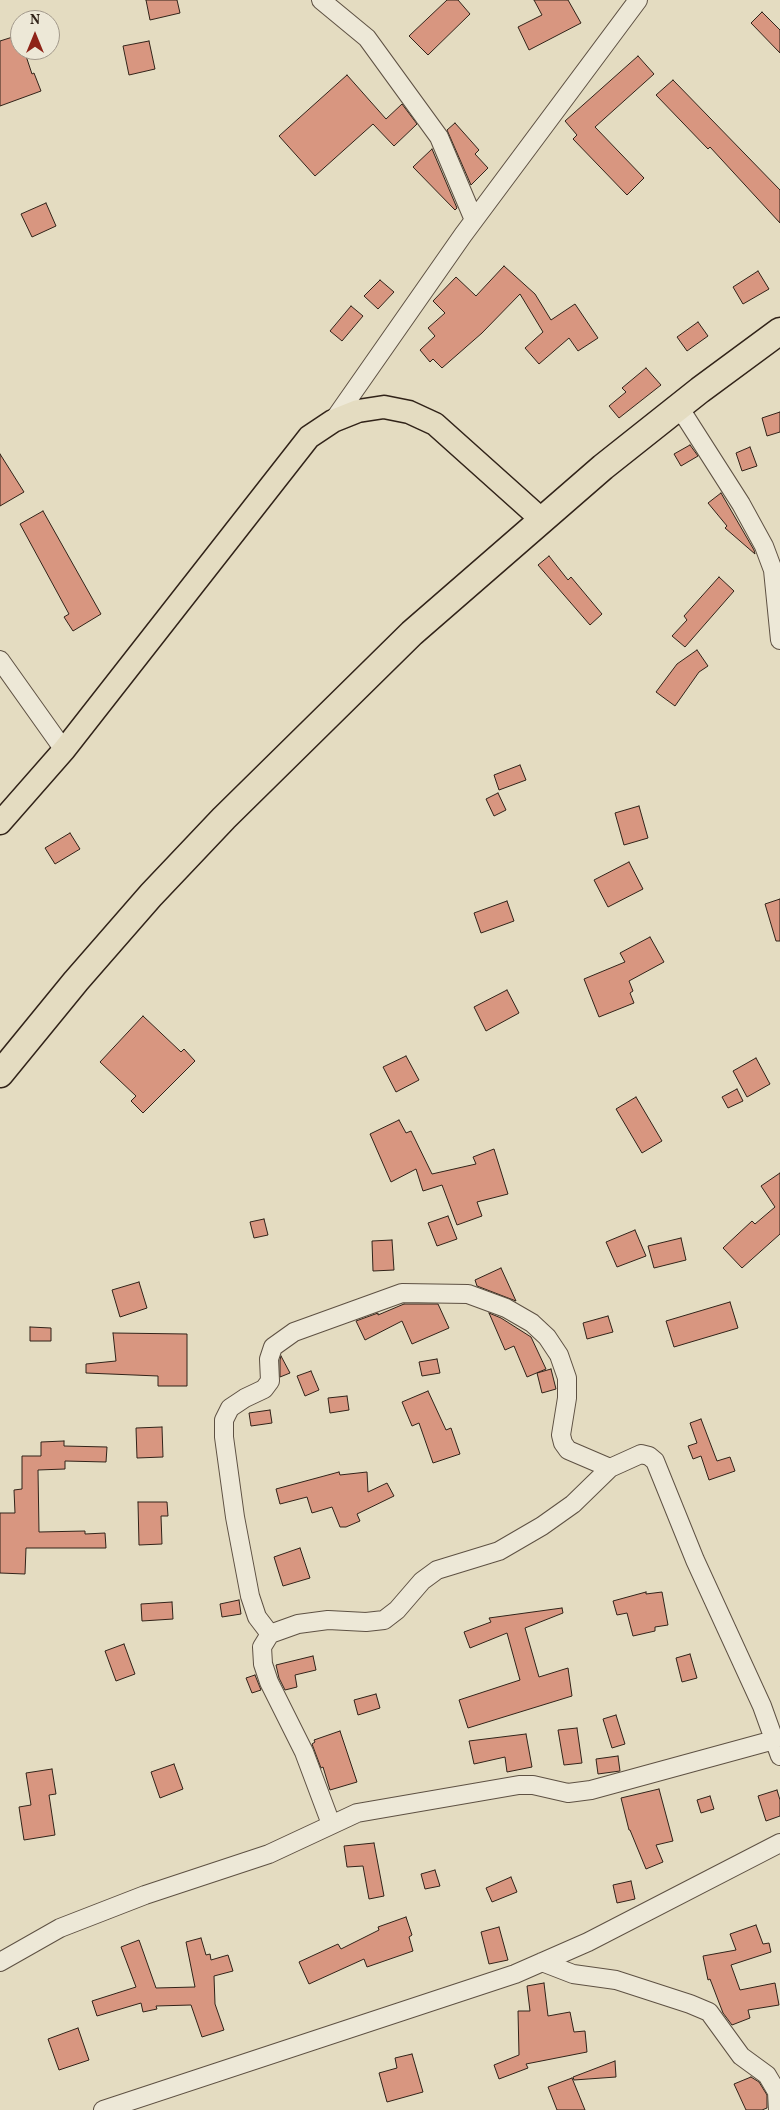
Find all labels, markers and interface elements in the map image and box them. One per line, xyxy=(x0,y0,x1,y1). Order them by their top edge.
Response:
north arrow xyxy=(10,10,60,60)
text: N xyxy=(30,11,40,30)

